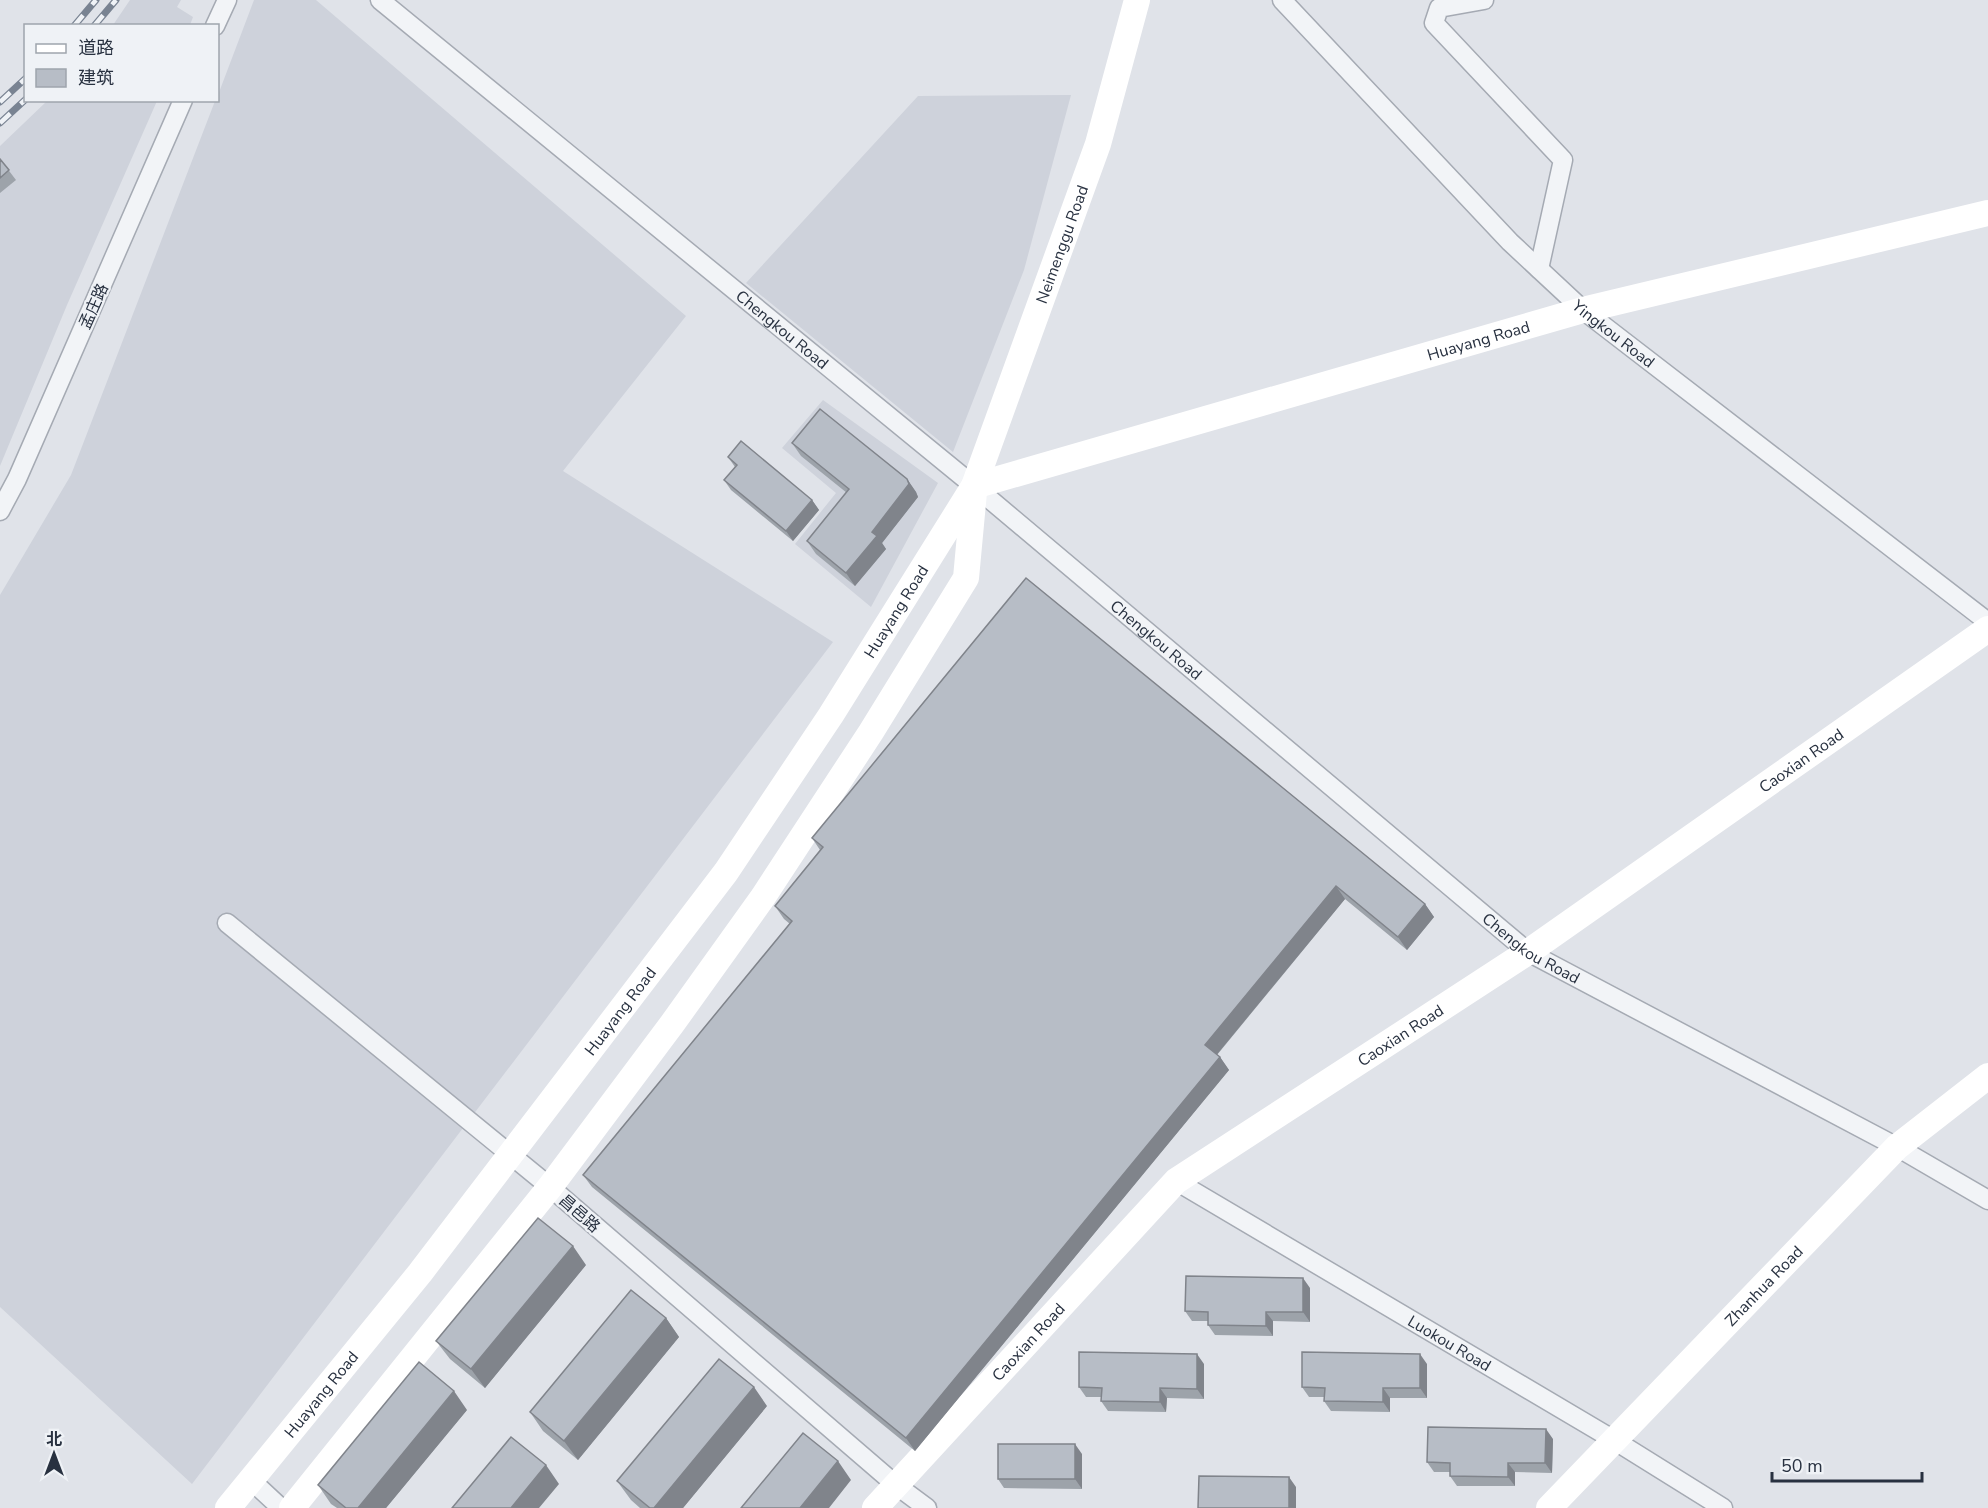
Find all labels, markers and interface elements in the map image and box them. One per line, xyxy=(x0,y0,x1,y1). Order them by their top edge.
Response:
legend xyxy=(24,24,219,102)
text: 道路 xyxy=(78,36,114,60)
text: 建筑 xyxy=(78,66,114,90)
street label: Neimenggu Road xyxy=(1031,182,1094,307)
street label: 孟庄路 xyxy=(74,280,114,333)
street label: Chengkou Road xyxy=(731,285,833,375)
street label: Yingkou Road xyxy=(1566,295,1659,373)
street label: Huayang Road xyxy=(1425,316,1533,366)
street label: Huayang Road xyxy=(859,561,934,663)
street label: Chengkou Road xyxy=(1105,595,1207,685)
street label: Caoxian Road xyxy=(1755,724,1848,798)
street label: Chengkou Road xyxy=(1477,908,1584,990)
street label: Huayang Road xyxy=(580,963,662,1060)
street label: Caoxian Road xyxy=(1353,1000,1448,1072)
street label: 昌邑路 xyxy=(554,1190,605,1238)
street label: Zhanhua Road xyxy=(1720,1241,1808,1331)
street label: Caoxian Road xyxy=(987,1299,1070,1386)
street label: Luokou Road xyxy=(1403,1310,1495,1377)
street label: Huayang Road xyxy=(280,1347,364,1443)
north arrow xyxy=(24,1424,84,1484)
text: 北 xyxy=(46,1429,62,1451)
scale bar xyxy=(1772,1445,1922,1483)
text: 50 m xyxy=(1781,1454,1823,1478)

